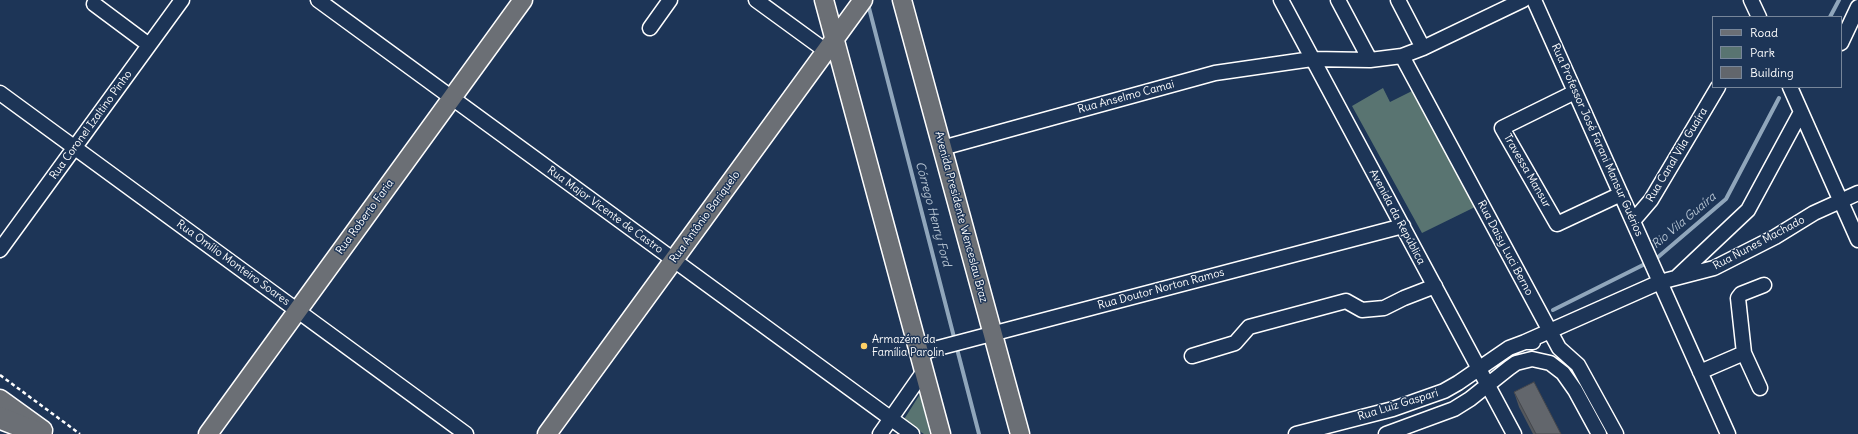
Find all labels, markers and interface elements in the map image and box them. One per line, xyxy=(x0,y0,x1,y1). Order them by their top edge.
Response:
legend xyxy=(1712,16,1842,88)
text: Road xyxy=(1750,25,1778,40)
street label: Rua Professor José Farani Mansur Guérios xyxy=(1548,42,1646,238)
text: Park xyxy=(1750,45,1775,60)
text: Building xyxy=(1750,65,1794,80)
street label: Rua Coronel Izaltino Pinho xyxy=(47,68,135,182)
street label: Rua Anselmo Camai xyxy=(1076,78,1176,116)
street label: Rua Canal Vila Guaíra xyxy=(1644,105,1710,205)
street label: Avenida Presidente Wenceslau Braz xyxy=(932,130,990,304)
street label: Travessa Mansur xyxy=(1500,132,1554,210)
water label: Córrego Henry Ford xyxy=(912,160,954,268)
street label: Rua Major Vicente de Castro xyxy=(545,164,665,256)
street label: Avenida da República xyxy=(1366,167,1428,267)
street label: Rua Antônio Bariquelo xyxy=(667,168,743,266)
street label: Rua Roberto Faria xyxy=(333,177,397,257)
water label: Rio Vila Guaíra xyxy=(1649,190,1719,252)
street label: Rua Daisy Luci Berno xyxy=(1474,198,1536,298)
street label: Rua Nunes Machado xyxy=(1711,213,1807,273)
street label: Rua Omílio Monteiro Soares xyxy=(174,217,292,309)
street label: Rua Doutor Norton Ramos xyxy=(1096,266,1226,312)
place label: Armazém da Família Parolin xyxy=(872,333,944,359)
marker: Armazém da Família Parolin xyxy=(859,341,869,351)
street label: Rua Luiz Gaspari xyxy=(1356,386,1440,424)

